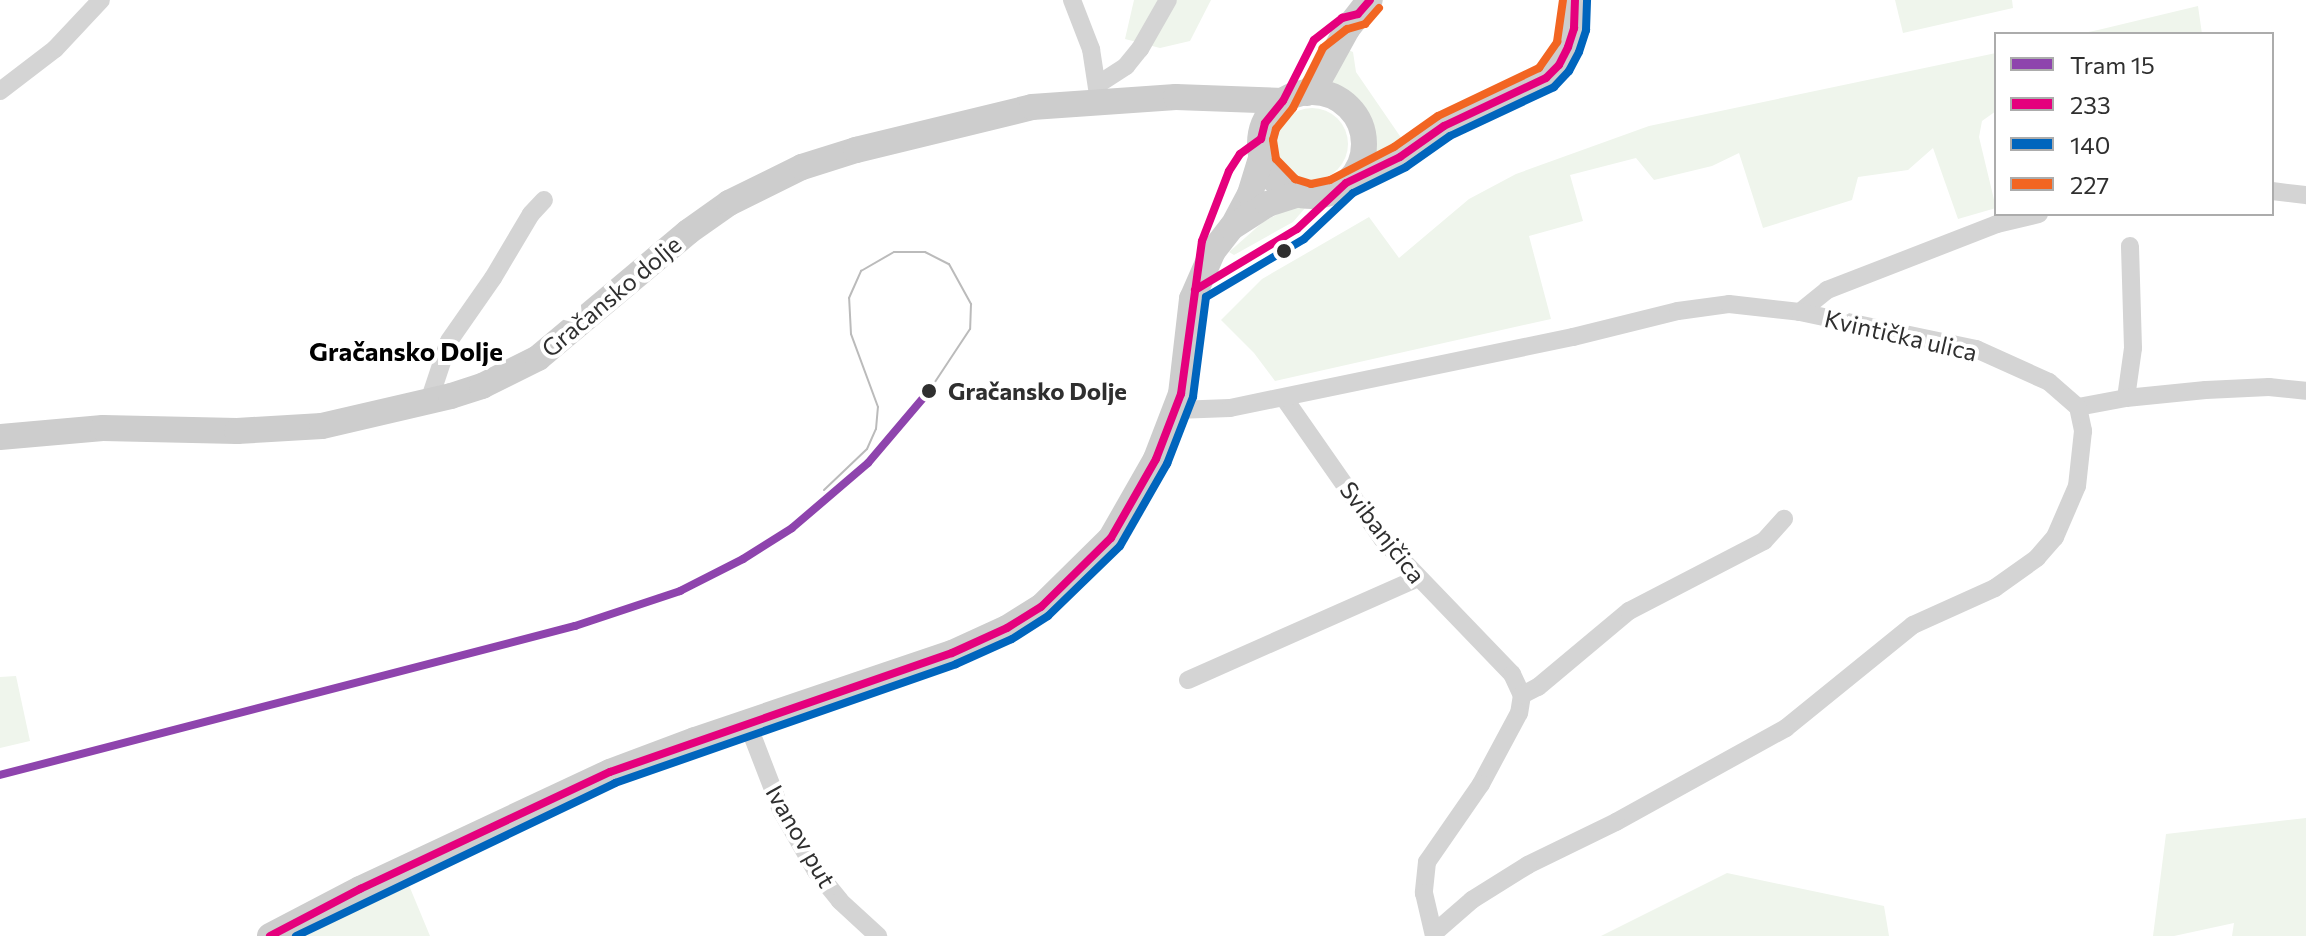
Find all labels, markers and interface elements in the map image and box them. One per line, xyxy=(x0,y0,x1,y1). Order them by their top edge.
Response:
legend xyxy=(1994,32,2274,216)
text: Tram 15 xyxy=(2070,50,2155,79)
text: 233 xyxy=(2070,90,2111,119)
text: 140 xyxy=(2070,130,2110,159)
text: 227 xyxy=(2070,170,2109,199)
street label: Gračansko dolje xyxy=(535,229,687,363)
unlabelled marker xyxy=(1276,243,1292,259)
street label: Kvintička ulica xyxy=(1822,303,1980,367)
district label: Gračansko Dolje xyxy=(309,335,503,367)
place label: Gračansko Dolje xyxy=(948,377,1127,405)
marker: Gračansko Dolje xyxy=(917,379,941,403)
street label: Svibanjčica xyxy=(1334,475,1432,589)
street label: Ivanov put xyxy=(760,780,842,892)

